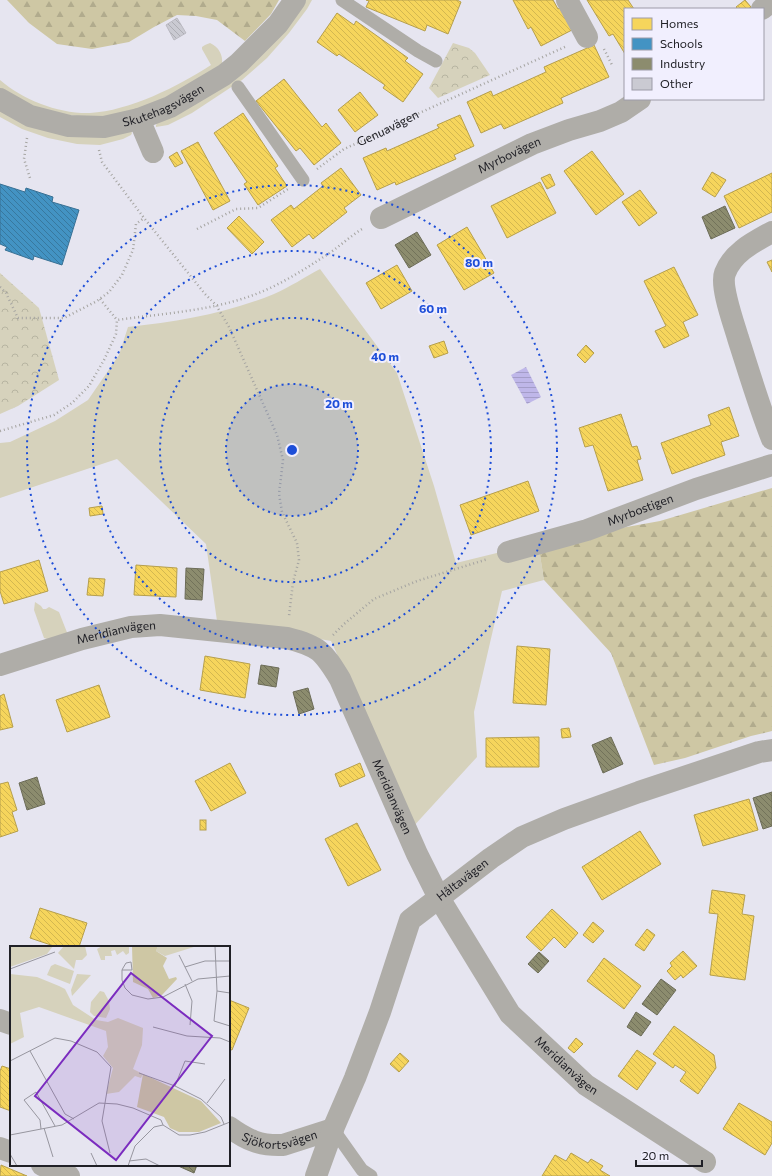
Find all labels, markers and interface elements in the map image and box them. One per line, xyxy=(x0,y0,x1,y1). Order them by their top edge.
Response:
legend xyxy=(624,8,764,100)
text: Homes xyxy=(660,16,698,30)
text: Schools xyxy=(660,36,703,50)
text: Industry xyxy=(660,56,705,70)
text: Other xyxy=(660,76,693,90)
street label: Skutehagsvägen xyxy=(121,81,206,129)
street label: Genuavägen xyxy=(354,106,420,148)
street label: Myrbovägen xyxy=(475,133,542,175)
text: 80 m xyxy=(465,255,493,269)
text: 60 m xyxy=(419,301,447,315)
text: 40 m xyxy=(371,349,399,363)
text: 20 m xyxy=(325,396,353,410)
centre of rings xyxy=(285,443,299,457)
street label: Myrbostigen xyxy=(605,490,675,528)
street label: Meridianvägen xyxy=(75,617,156,646)
street label: Meridianvägen xyxy=(370,757,415,836)
street label: Håltavägen xyxy=(433,855,490,903)
inset map xyxy=(10,946,230,1166)
street label: Meridianvägen xyxy=(532,1033,601,1097)
street label: Sjökortsvägen xyxy=(240,1127,319,1151)
scale bar xyxy=(636,1142,702,1168)
text: 20 m xyxy=(642,1148,669,1162)

